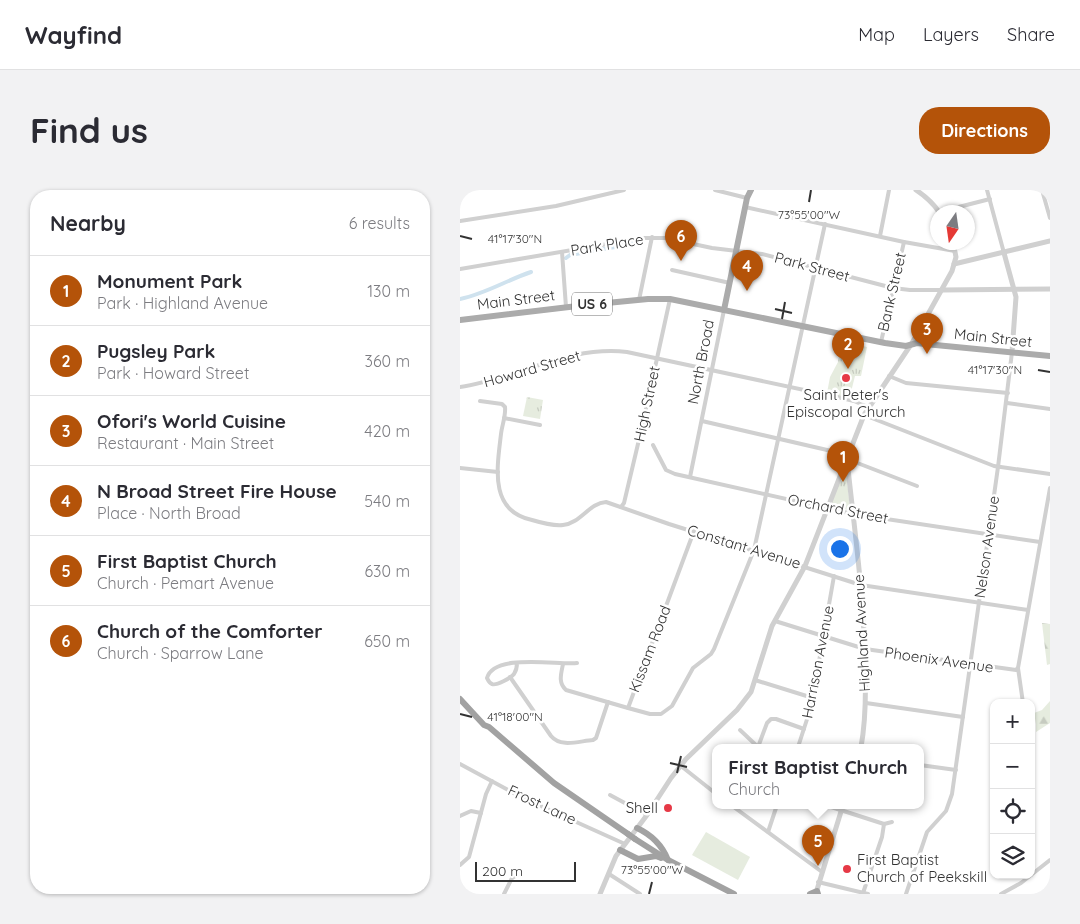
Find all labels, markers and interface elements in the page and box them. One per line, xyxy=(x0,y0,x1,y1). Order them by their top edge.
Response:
text: Wayfind xyxy=(25,20,122,50)
text: Map xyxy=(858,23,895,46)
text: Layers xyxy=(923,23,979,46)
text: Share xyxy=(1007,23,1055,46)
button: Directions xyxy=(919,107,1050,154)
text: Find us xyxy=(30,108,148,152)
north arrow xyxy=(930,205,975,250)
text: 73°55'00"W xyxy=(778,207,841,222)
text: Nearby xyxy=(50,210,126,236)
text: 6 results xyxy=(349,213,410,233)
pin: 6 xyxy=(665,220,697,261)
street label: Park Place xyxy=(569,229,645,260)
text: 41°17'30"N xyxy=(488,231,542,246)
street label: Park Street xyxy=(773,247,852,286)
pin: 4 xyxy=(731,250,763,291)
street label: Bank Street xyxy=(873,250,910,333)
text: Monument Park xyxy=(97,269,242,293)
text: 1 xyxy=(63,281,69,301)
text: 130 m xyxy=(367,281,410,301)
street label: Main Street xyxy=(476,285,556,314)
road number: US 6 xyxy=(572,292,612,316)
text: Park · Highland Avenue xyxy=(97,293,268,313)
pin: 3 xyxy=(911,313,943,354)
street label: North Broad xyxy=(683,318,718,406)
street label: Main Street xyxy=(953,324,1033,351)
pin: 2 xyxy=(832,328,864,369)
text: Pugsley Park xyxy=(97,339,215,363)
street label: Howard Street xyxy=(481,346,583,391)
text: 2 xyxy=(61,351,71,371)
text: 360 m xyxy=(365,351,410,371)
text: 41°17'30"N xyxy=(968,362,1022,377)
text: Park · Howard Street xyxy=(97,363,249,383)
street label: High Street xyxy=(629,364,664,444)
marker: Saint Peter's Episcopal Church xyxy=(840,372,852,384)
place label: Saint Peter's Episcopal Church xyxy=(787,385,906,421)
text: Ofori's World Cuisine xyxy=(97,409,286,433)
text: 3 xyxy=(62,421,70,441)
text: 420 m xyxy=(364,421,410,441)
text: Restaurant · Main Street xyxy=(97,433,274,453)
pin: 1 xyxy=(827,441,859,482)
text: N Broad Street Fire House xyxy=(97,479,337,503)
street label: Orchard Street xyxy=(786,489,890,528)
text: 4 xyxy=(61,491,71,511)
text: 540 m xyxy=(364,491,410,511)
street label: Nelson Avenue xyxy=(970,495,1003,599)
text: Place · North Broad xyxy=(97,503,241,523)
street label: Constant Avenue xyxy=(685,520,803,573)
your location xyxy=(827,536,853,562)
text: First Baptist Church xyxy=(97,549,277,573)
text: 5 xyxy=(61,561,71,581)
text: 630 m xyxy=(365,561,410,581)
text: Church · Pemart Avenue xyxy=(97,573,274,593)
street label: Highland Avenue xyxy=(849,574,874,692)
street label: Kissam Road xyxy=(624,603,675,695)
street label: Harrison Avenue xyxy=(797,604,838,720)
text: Church of the Comforter xyxy=(97,619,323,643)
text: 6 xyxy=(62,631,70,651)
text: 650 m xyxy=(364,631,410,651)
street label: Phoenix Avenue xyxy=(884,642,995,677)
text: Church · Sparrow Lane xyxy=(97,643,264,663)
map controls xyxy=(990,699,1035,879)
button: + xyxy=(990,699,1035,744)
text: 41°18'00"N xyxy=(487,709,543,724)
popup xyxy=(712,744,924,809)
button: − xyxy=(990,744,1035,789)
text: First Baptist Church xyxy=(728,755,908,779)
text: Church xyxy=(728,779,780,799)
street label: Frost Lane xyxy=(505,780,579,829)
button: locate xyxy=(990,789,1035,834)
place label: Shell xyxy=(626,798,658,817)
marker: Shell xyxy=(662,802,674,814)
pin: 5 xyxy=(802,825,834,866)
button: layers xyxy=(990,834,1035,879)
place label: First Baptist Church of Peekskill xyxy=(857,850,987,886)
scale bar xyxy=(475,859,576,882)
text: 200 m xyxy=(482,862,523,880)
text: 73°55'00"W xyxy=(621,862,684,877)
marker: First Baptist Church of Peekskill xyxy=(841,863,853,875)

